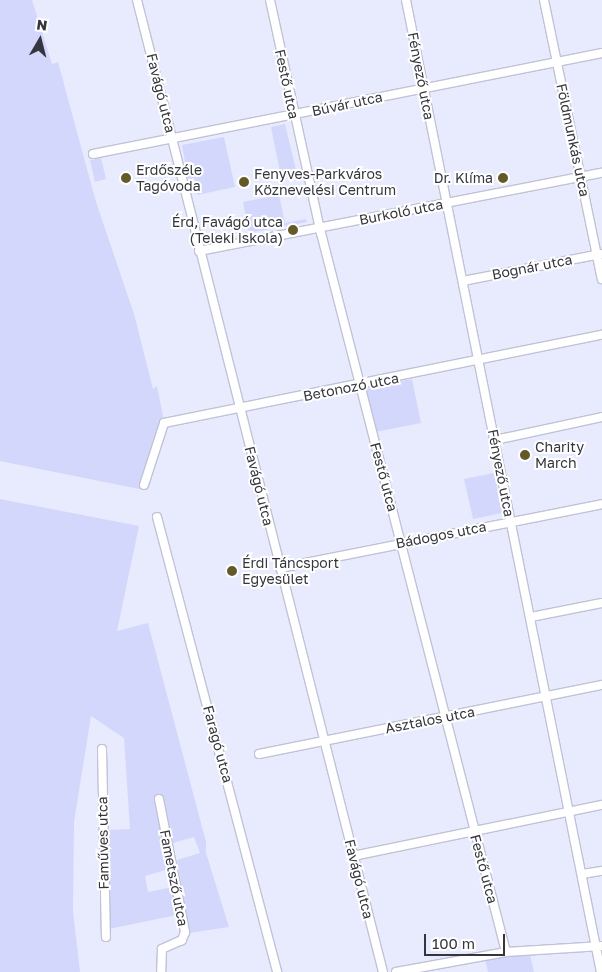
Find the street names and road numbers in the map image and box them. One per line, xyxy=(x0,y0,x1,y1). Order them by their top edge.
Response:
street label: Fényező utca xyxy=(404,31,438,121)
street label: Festő utca xyxy=(271,48,303,120)
street label: Favágó utca xyxy=(143,52,179,134)
street label: Földmunkás utca xyxy=(553,82,593,198)
street label: Búvár utca xyxy=(310,88,384,120)
street label: Burkoló utca xyxy=(358,196,444,228)
street label: Bognár utca xyxy=(490,251,574,283)
street label: Betonozó utca xyxy=(302,369,400,405)
street label: Fényező utca xyxy=(484,428,518,518)
street label: Festő utca xyxy=(367,441,401,513)
street label: Favágó utca xyxy=(241,445,277,527)
street label: Bádogos utca xyxy=(394,518,488,552)
street label: Asztalos utca xyxy=(384,703,476,737)
street label: Faragó utca xyxy=(200,704,236,784)
street label: Faműves utca xyxy=(94,796,112,890)
street label: Fametsző utca xyxy=(156,828,192,928)
street label: Festő utca xyxy=(467,833,501,905)
street label: Favágó utca xyxy=(341,838,377,920)

